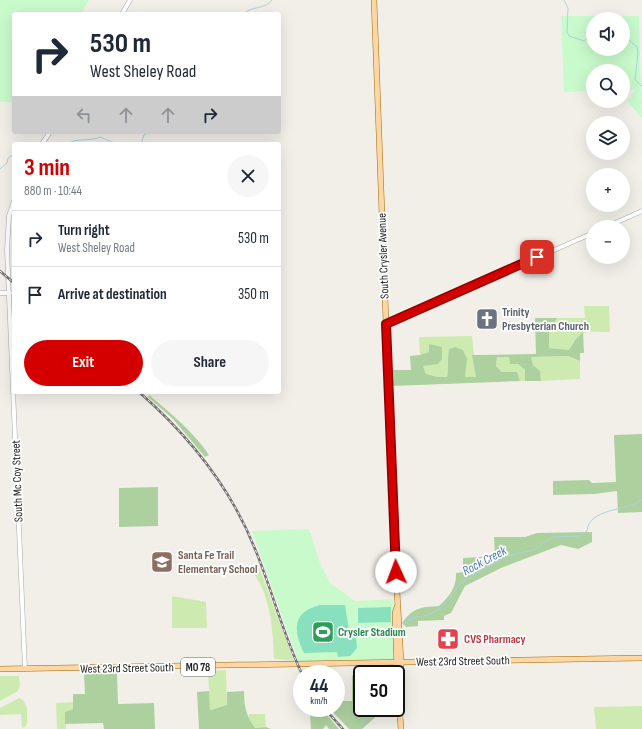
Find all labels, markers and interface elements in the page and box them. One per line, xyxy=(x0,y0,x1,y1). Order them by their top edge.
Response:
map controls xyxy=(586,12,630,264)
button: sound xyxy=(586,12,630,56)
text: 530 m xyxy=(90,27,151,60)
icon: right xyxy=(24,28,76,80)
text: West Sheley Road xyxy=(90,61,196,82)
button: search xyxy=(586,64,630,108)
icon: left xyxy=(73,104,95,126)
icon: ahead xyxy=(115,104,137,126)
icon: ahead xyxy=(157,104,179,126)
icon: right xyxy=(199,104,221,126)
button: layers xyxy=(586,116,630,160)
text: 3 min xyxy=(24,153,70,182)
button: close xyxy=(227,155,269,197)
button: + xyxy=(586,168,630,212)
text: 880 m · 10:44 xyxy=(24,183,82,199)
street label: South Crysler Avenue xyxy=(375,213,392,299)
button: − xyxy=(586,220,630,264)
text: Turn right xyxy=(58,221,110,240)
icon: right xyxy=(24,228,46,250)
text: 530 m xyxy=(238,229,269,248)
text: West Sheley Road xyxy=(58,240,135,256)
pin xyxy=(520,240,554,274)
icon: arrive xyxy=(526,246,548,268)
icon: arrive xyxy=(24,284,46,306)
text: Arrive at destination xyxy=(58,285,167,304)
text: 350 m xyxy=(238,285,269,304)
place label: Trinity Presbyterian Church xyxy=(502,305,589,334)
church icon: Trinity Presbyterian Church xyxy=(474,306,500,332)
button: Exit xyxy=(24,340,143,386)
button: Share xyxy=(151,340,269,386)
street label: South Mc Coy Street xyxy=(9,439,26,522)
water label: Rock Creek xyxy=(460,542,510,579)
place label: Santa Fe Trail Elementary School xyxy=(178,548,258,577)
school or university icon: Santa Fe Trail Elementary School xyxy=(149,549,175,575)
position arrow xyxy=(375,551,417,593)
sports icon: Crysler Stadium xyxy=(310,619,336,645)
place label: Crysler Stadium xyxy=(338,625,406,640)
pharmacy icon: CVS Pharmacy xyxy=(435,626,461,652)
place label: CVS Pharmacy xyxy=(464,632,526,647)
street label: West 23rd Street South xyxy=(416,653,510,670)
road number: MO 78 xyxy=(181,658,215,676)
street label: West 23rd Street South xyxy=(80,660,174,677)
speed limit sign: 50 xyxy=(353,665,405,717)
text: 44 xyxy=(310,674,328,698)
text: km/h xyxy=(310,695,328,707)

